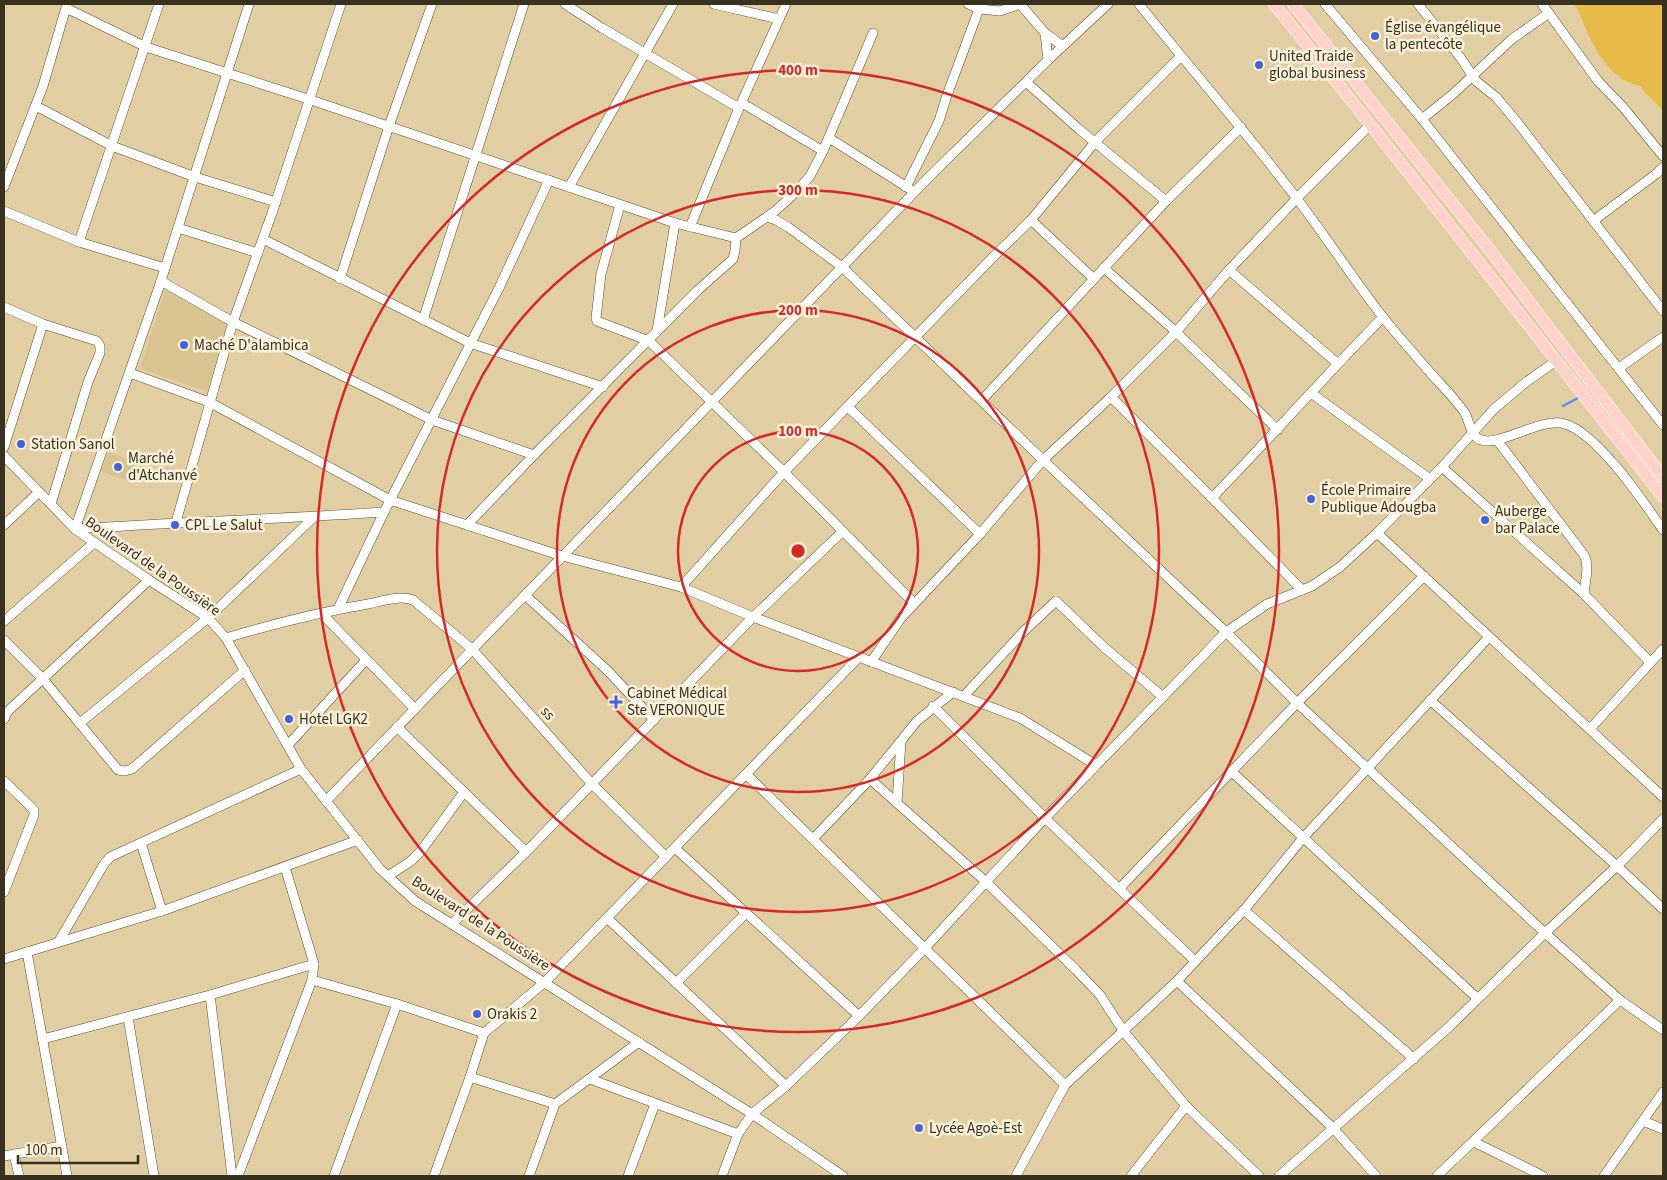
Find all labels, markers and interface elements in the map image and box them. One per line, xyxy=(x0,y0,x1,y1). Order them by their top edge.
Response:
place label: Église évangélique la pentecôte xyxy=(1385,17,1501,55)
marker: Église évangélique la pentecôte xyxy=(1369,30,1381,42)
place label: United Traide global business xyxy=(1269,46,1366,84)
marker: United Traide global business xyxy=(1253,59,1265,71)
text: 400 m xyxy=(778,60,818,81)
text: 300 m xyxy=(778,180,818,201)
text: 200 m xyxy=(778,300,818,321)
place label: Maché D'alambica xyxy=(194,335,308,356)
marker: Maché D'alambica xyxy=(178,339,190,351)
text: 100 m xyxy=(778,421,818,442)
place label: Station Sanol xyxy=(31,434,115,455)
marker: Station Sanol xyxy=(15,438,27,450)
place label: Marché d'Atchanvé xyxy=(128,448,197,486)
marker: Marché d'Atchanvé xyxy=(112,461,124,473)
place label: École Primaire Publique Adougba xyxy=(1321,480,1436,518)
marker: École Primaire Publique Adougba xyxy=(1305,493,1317,505)
place label: Auberge bar Palace xyxy=(1495,501,1560,539)
street label: Boulevard de la Poussière xyxy=(81,512,225,621)
marker: Auberge bar Palace xyxy=(1479,514,1491,526)
place label: CPL Le Salut xyxy=(185,515,263,536)
marker: CPL Le Salut xyxy=(169,519,181,531)
centre of rings xyxy=(789,542,807,560)
place label: Cabinet Médical Ste VERONIQUE xyxy=(627,683,727,721)
marker: Cabinet Médical Ste VERONIQUE xyxy=(609,695,623,709)
street label: ss xyxy=(536,702,560,725)
place label: Hotel LGK2 xyxy=(299,709,368,730)
marker: Hotel LGK2 xyxy=(283,713,295,725)
street label: Boulevard de la Poussière xyxy=(408,871,554,976)
place label: Orakis 2 xyxy=(487,1004,537,1025)
marker: Orakis 2 xyxy=(471,1008,483,1020)
place label: Lycée Agoè-Est xyxy=(929,1118,1022,1139)
marker: Lycée Agoè-Est xyxy=(913,1122,925,1134)
scale bar xyxy=(18,1132,138,1164)
text: 100 m xyxy=(25,1140,63,1161)

